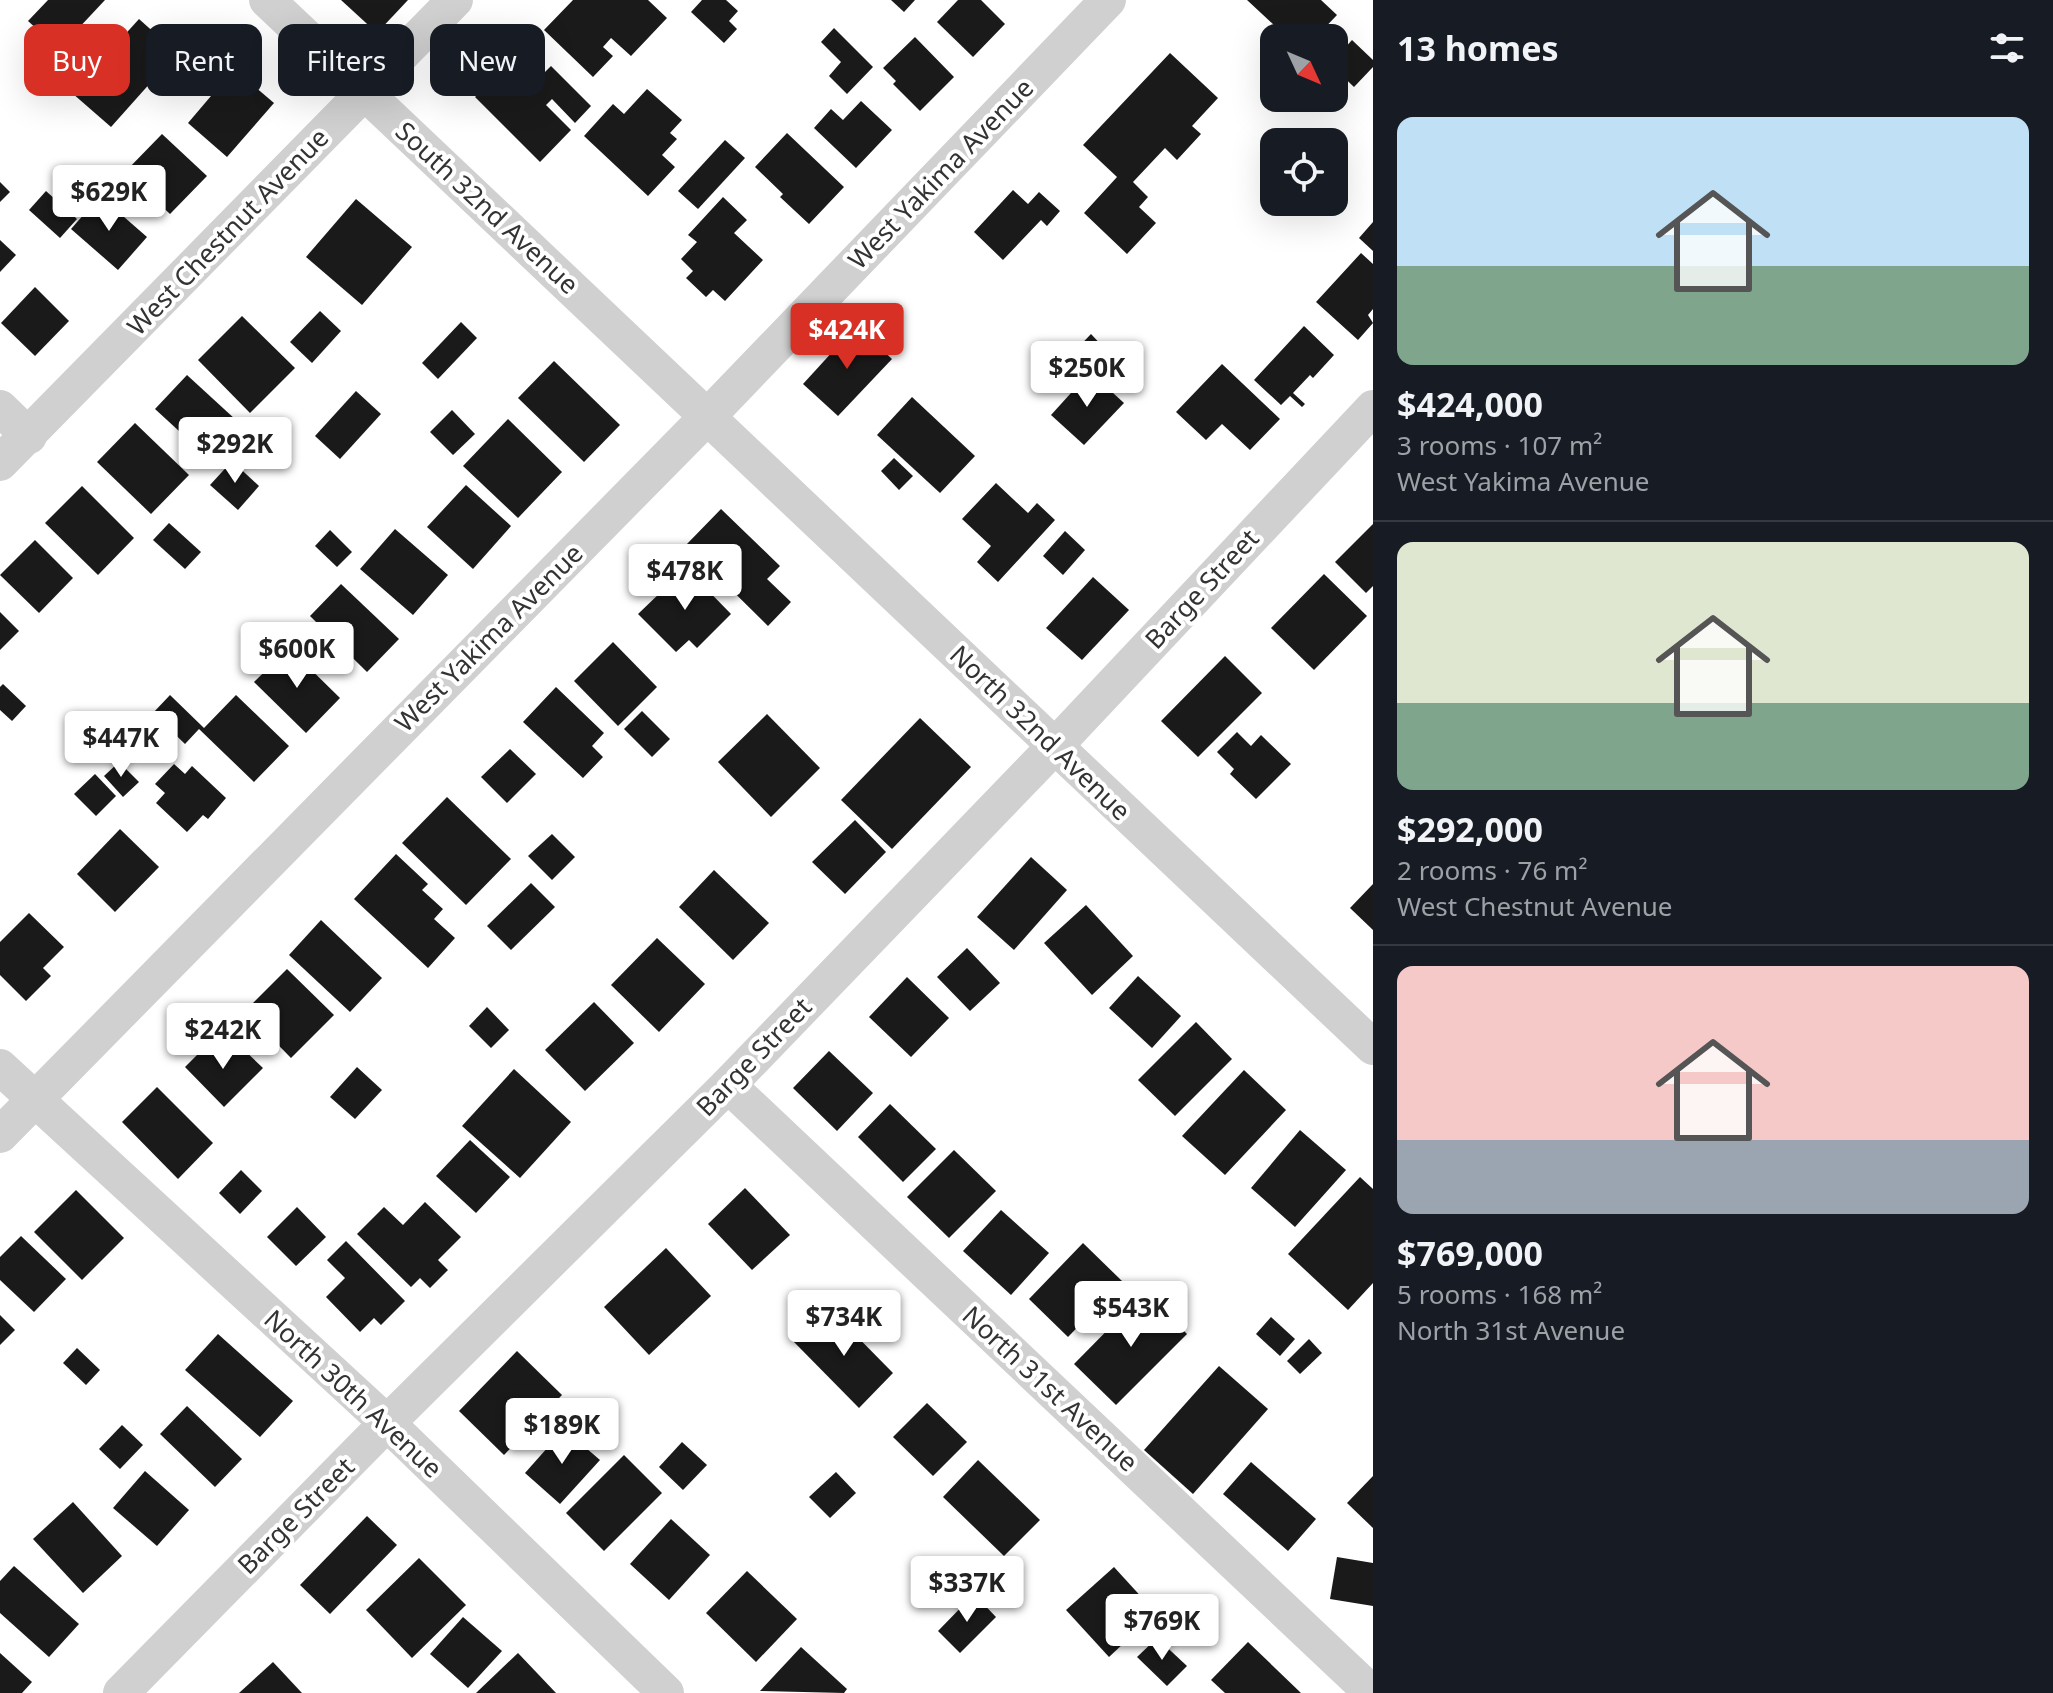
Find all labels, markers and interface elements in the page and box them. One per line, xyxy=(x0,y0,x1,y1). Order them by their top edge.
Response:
chip: Buy xyxy=(24,24,130,96)
chip: Rent xyxy=(146,24,262,96)
chip: Filters xyxy=(278,24,414,96)
chip: New xyxy=(430,24,545,96)
north arrow xyxy=(1260,24,1348,112)
map controls xyxy=(1260,24,1348,216)
text: 13 homes xyxy=(1397,25,1559,71)
icon: filters xyxy=(1985,26,2029,70)
street label: West Yakima Avenue xyxy=(840,70,1041,277)
street label: South 32nd Avenue xyxy=(388,113,587,302)
street label: West Chestnut Avenue xyxy=(119,120,336,343)
button: locate xyxy=(1260,128,1348,216)
pin: $629K xyxy=(53,165,165,233)
icon: home xyxy=(1641,169,1785,313)
text: $629K xyxy=(71,173,147,209)
pin: $424K xyxy=(791,303,903,371)
text: $424K xyxy=(809,311,885,347)
pin: $250K xyxy=(1031,341,1143,409)
text: $250K xyxy=(1049,349,1125,385)
text: $424,000 xyxy=(1397,381,1543,427)
pin: $292K xyxy=(179,417,291,485)
text: $292K xyxy=(197,425,273,461)
text: 3 rooms · 107 m² xyxy=(1397,427,1602,463)
text: West Yakima Avenue xyxy=(1397,463,1649,499)
street label: Barge Street xyxy=(1136,520,1266,656)
street label: West Yakima Avenue xyxy=(386,535,590,739)
pin: $478K xyxy=(629,544,741,612)
text: $478K xyxy=(647,552,723,588)
icon: home xyxy=(1641,594,1785,738)
pin: $600K xyxy=(241,622,353,690)
text: $600K xyxy=(259,630,335,666)
street label: North 32nd Avenue xyxy=(942,637,1139,828)
pin: $447K xyxy=(65,711,177,779)
text: $447K xyxy=(83,719,159,755)
text: $292,000 xyxy=(1397,806,1543,852)
text: 2 rooms · 76 m² xyxy=(1397,852,1587,888)
text: West Chestnut Avenue xyxy=(1397,888,1673,924)
street label: Barge Street xyxy=(688,989,819,1123)
pin: $242K xyxy=(167,1003,279,1071)
text: $242K xyxy=(185,1011,261,1047)
icon: home xyxy=(1641,1018,1785,1162)
text: $769,000 xyxy=(1397,1230,1543,1276)
text: 5 rooms · 168 m² xyxy=(1397,1276,1602,1312)
pin: $543K xyxy=(1075,1281,1187,1349)
text: $543K xyxy=(1093,1289,1169,1325)
pin: $734K xyxy=(788,1290,900,1358)
street label: North 31st Avenue xyxy=(955,1297,1146,1479)
text: $734K xyxy=(806,1298,882,1334)
street label: North 30th Avenue xyxy=(257,1301,451,1485)
text: North 31st Avenue xyxy=(1397,1312,1625,1348)
pin: $189K xyxy=(506,1398,618,1466)
text: $189K xyxy=(524,1406,600,1442)
street label: Barge Street xyxy=(229,1449,362,1582)
pin: $337K xyxy=(911,1556,1023,1624)
text: $337K xyxy=(929,1564,1005,1600)
pin: $769K xyxy=(1106,1594,1218,1662)
text: $769K xyxy=(1124,1602,1200,1638)

